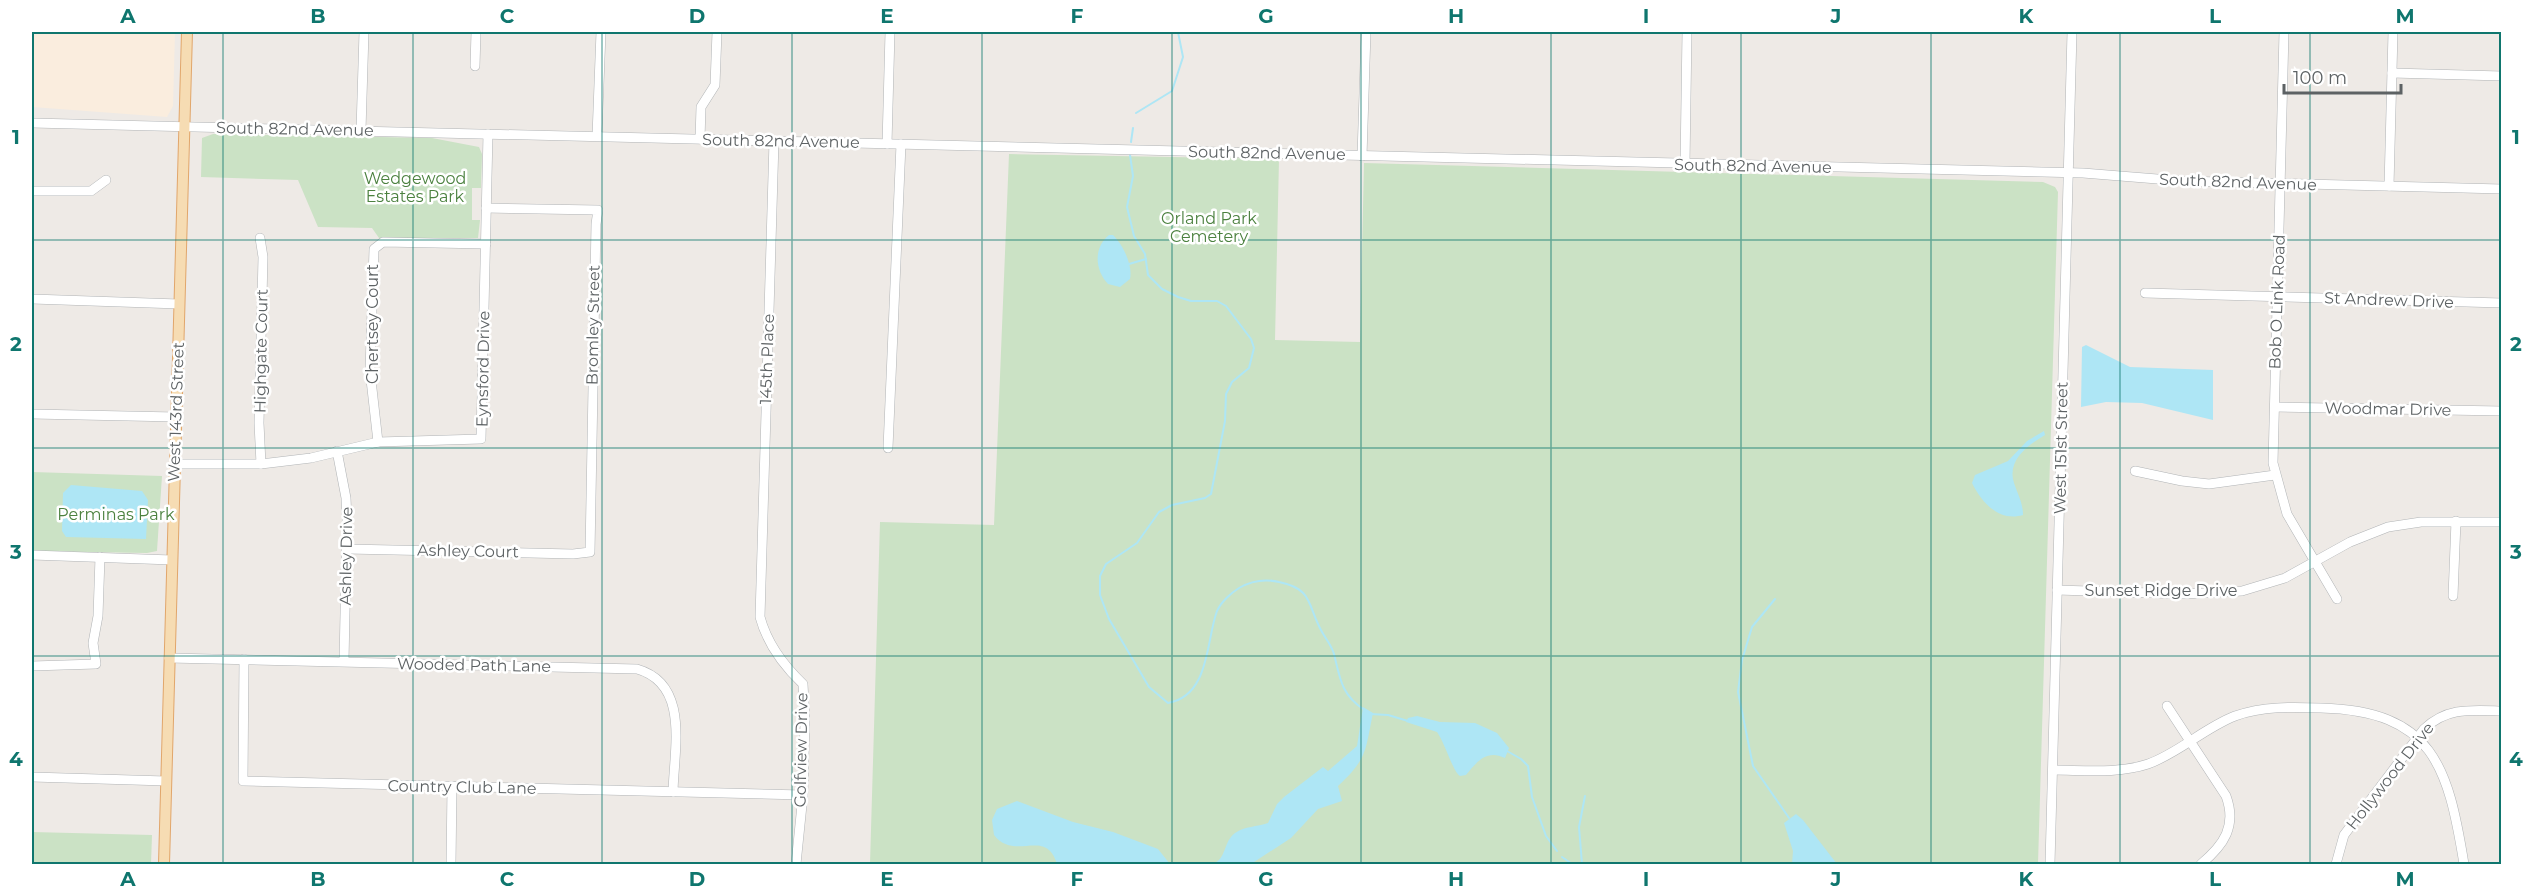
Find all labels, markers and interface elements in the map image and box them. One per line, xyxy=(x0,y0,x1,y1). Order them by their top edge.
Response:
text: A xyxy=(119,4,136,28)
text: B xyxy=(310,4,326,28)
text: C xyxy=(500,4,515,28)
text: D xyxy=(689,4,705,28)
text: E xyxy=(880,4,894,28)
text: F xyxy=(1071,4,1084,28)
text: G xyxy=(1258,4,1274,28)
text: H xyxy=(1448,4,1464,28)
text: I xyxy=(1643,4,1649,28)
text: J xyxy=(1830,4,1841,28)
text: K xyxy=(2019,4,2035,28)
text: L xyxy=(2209,4,2221,28)
text: M xyxy=(2395,4,2415,28)
scale bar xyxy=(2284,57,2401,95)
text: 100 m xyxy=(2293,67,2347,89)
street label: South 82nd Avenue xyxy=(216,118,374,140)
text: 1 xyxy=(12,125,20,149)
text: 1 xyxy=(2512,125,2520,149)
street label: South 82nd Avenue xyxy=(702,130,860,152)
street label: South 82nd Avenue xyxy=(1188,142,1346,164)
street label: South 82nd Avenue xyxy=(1674,155,1832,177)
park label: Wedgewood Estates Park xyxy=(364,169,466,206)
street label: South 82nd Avenue xyxy=(2159,170,2317,194)
park label: Orland Park Cemetery xyxy=(1161,209,1257,246)
street label: Bob O Link Road xyxy=(2265,234,2289,370)
street label: Chertsey Court xyxy=(363,263,382,384)
street label: Bromley Street xyxy=(582,264,604,385)
street label: Highgate Court xyxy=(250,288,272,413)
street label: St Andrew Drive xyxy=(2324,288,2454,312)
street label: Eynsford Drive xyxy=(472,311,494,427)
street label: 145th Place xyxy=(756,313,778,405)
text: 2 xyxy=(10,332,22,356)
text: 2 xyxy=(2510,332,2522,356)
street label: West 143rd Street xyxy=(164,341,188,482)
street label: West 151st Street xyxy=(2050,381,2072,514)
street label: Woodmar Drive xyxy=(2324,398,2452,420)
park label: Perminas Park xyxy=(57,505,175,524)
street label: Ashley Drive xyxy=(336,507,356,605)
text: 3 xyxy=(9,540,22,564)
text: 3 xyxy=(2509,540,2522,564)
street label: Ashley Court xyxy=(417,541,519,561)
street label: Sunset Ridge Drive xyxy=(2084,581,2238,600)
street label: Wooded Path Lane xyxy=(397,654,551,676)
street label: Golfview Drive xyxy=(790,692,812,808)
street label: Hollywood Drive xyxy=(2342,719,2438,833)
text: 4 xyxy=(9,747,23,771)
text: 4 xyxy=(2509,747,2523,771)
street label: Country Club Lane xyxy=(387,776,537,798)
text: A xyxy=(119,867,136,891)
text: B xyxy=(310,867,326,891)
text: C xyxy=(500,867,515,891)
text: D xyxy=(689,867,705,891)
text: E xyxy=(880,867,894,891)
text: F xyxy=(1071,867,1084,891)
text: G xyxy=(1258,867,1274,891)
text: H xyxy=(1448,867,1464,891)
text: I xyxy=(1643,867,1649,891)
text: J xyxy=(1830,867,1841,891)
text: K xyxy=(2019,867,2035,891)
text: L xyxy=(2209,867,2221,891)
text: M xyxy=(2395,867,2415,891)

